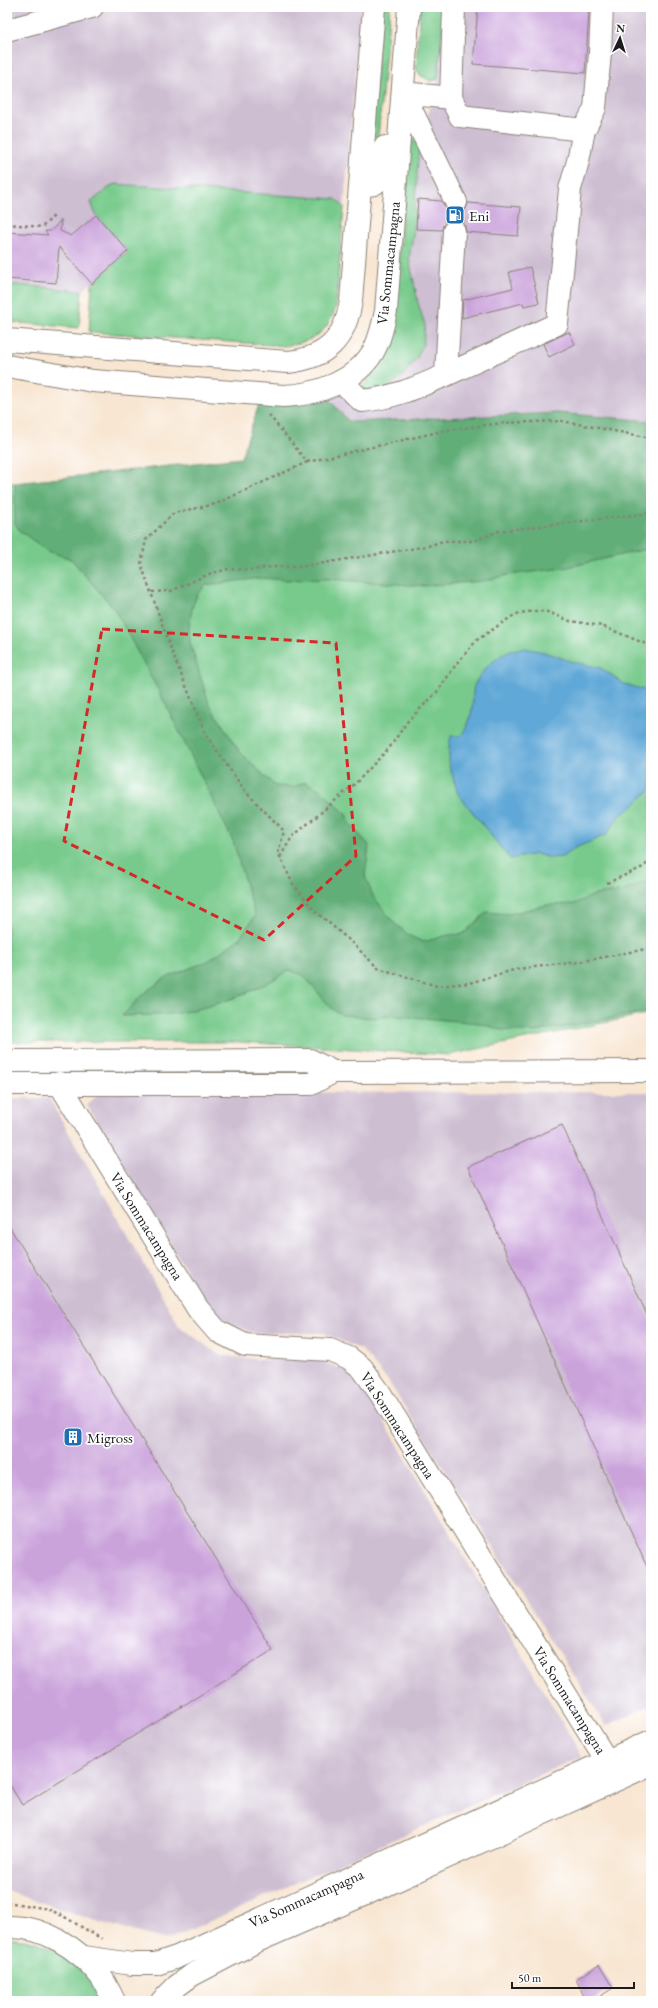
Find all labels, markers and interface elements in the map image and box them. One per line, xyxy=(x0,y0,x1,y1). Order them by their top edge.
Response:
north arrow xyxy=(600,18,640,58)
text: N xyxy=(616,21,626,35)
street label: Via Sommacampagna xyxy=(372,201,404,325)
fuel station icon: Eni xyxy=(444,204,466,226)
place label: Eni xyxy=(469,206,489,225)
street label: Via Sommacampagna xyxy=(106,1169,188,1283)
street label: Via Sommacampagna xyxy=(356,1368,440,1482)
building icon: Migross xyxy=(62,1426,84,1448)
place label: Migross xyxy=(87,1428,133,1447)
street label: Via Sommacampagna xyxy=(529,1643,611,1757)
street label: Via Sommacampagna xyxy=(246,1864,366,1932)
scale bar xyxy=(512,1964,634,1990)
text: 50 m xyxy=(518,1970,542,1986)

